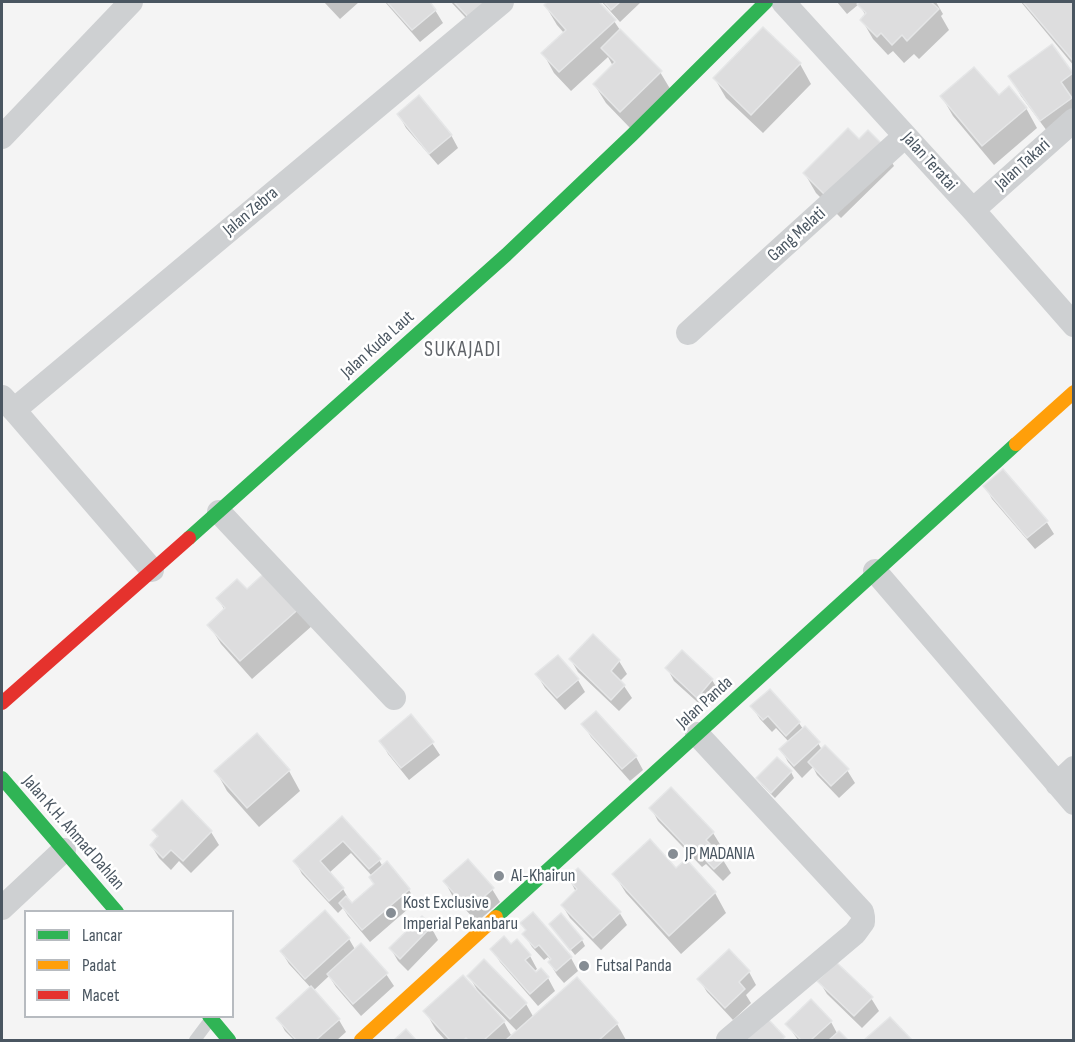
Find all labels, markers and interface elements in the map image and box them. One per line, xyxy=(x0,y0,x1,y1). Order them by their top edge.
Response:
street label: Jalan Teratai xyxy=(897,128,961,196)
street label: Jalan Takari xyxy=(991,135,1055,195)
street label: Jalan Zebra xyxy=(219,183,283,241)
street label: Gang Melati xyxy=(764,203,830,267)
street label: Jalan Kuda Laut xyxy=(337,307,419,383)
district label: SUKAJADI xyxy=(424,338,502,364)
street label: Jalan Panda xyxy=(673,672,737,734)
street label: Jalan K.H. Ahmad Dahlan xyxy=(17,771,129,895)
place label: JP MADANIA xyxy=(685,843,754,865)
marker: JP MADANIA xyxy=(666,847,680,861)
place label: Al-Khairun xyxy=(511,865,575,887)
marker: Al-Khairun xyxy=(492,869,506,883)
place label: Kost Exclusive Imperial Pekanbaru xyxy=(403,892,518,934)
marker: Kost Exclusive Imperial Pekanbaru xyxy=(384,906,398,920)
legend xyxy=(24,910,234,1018)
text: Lancar xyxy=(82,925,122,946)
text: Padat xyxy=(82,955,116,976)
place label: Futsal Panda xyxy=(596,955,672,977)
marker: Futsal Panda xyxy=(577,959,591,973)
text: Macet xyxy=(82,985,119,1006)

